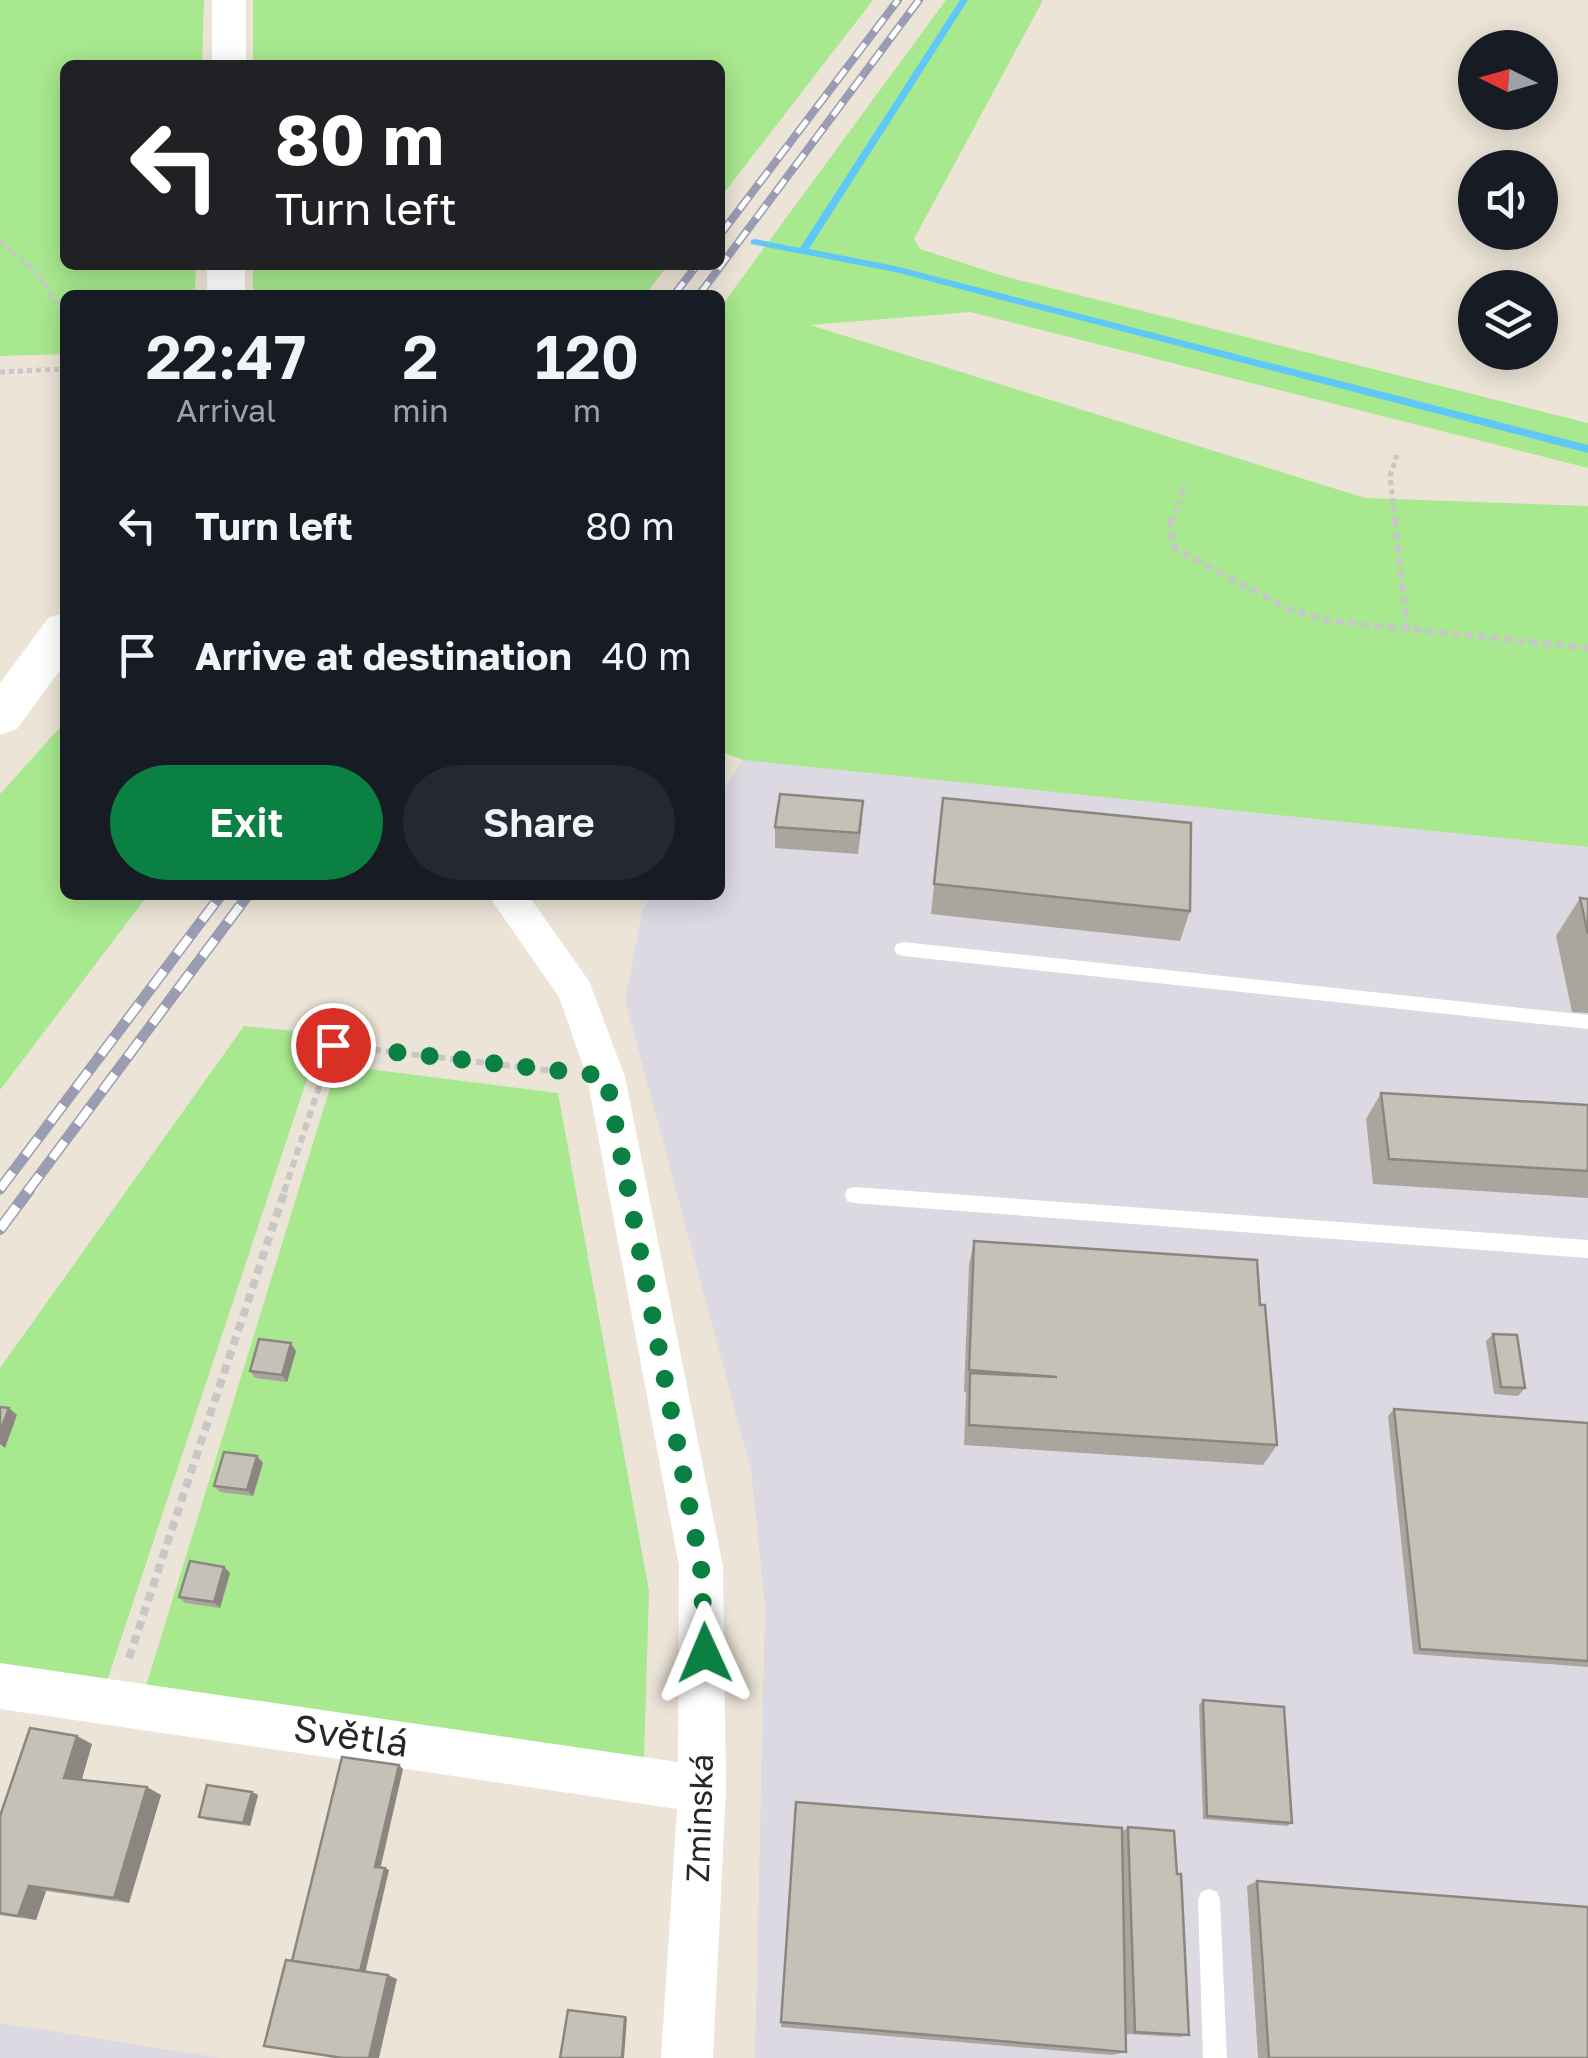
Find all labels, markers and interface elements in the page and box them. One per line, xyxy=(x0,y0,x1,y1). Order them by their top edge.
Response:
north arrow xyxy=(1458,30,1558,130)
map controls xyxy=(1458,30,1558,370)
text: 80 m xyxy=(275,96,444,180)
icon: left xyxy=(110,100,240,230)
button: sound xyxy=(1458,150,1558,250)
text: Turn left xyxy=(275,181,457,235)
button: layers xyxy=(1458,270,1558,370)
text: 22:47 xyxy=(146,320,306,392)
text: 2 xyxy=(403,320,438,392)
text: 120 xyxy=(535,320,639,392)
text: Arrival xyxy=(176,391,276,429)
text: min xyxy=(392,391,449,429)
text: m xyxy=(573,391,601,429)
icon: left xyxy=(110,498,165,553)
text: Turn left xyxy=(195,503,353,548)
text: 80 m xyxy=(585,503,675,548)
icon: arrive xyxy=(110,628,165,683)
text: Arrive at destination xyxy=(195,633,572,678)
text: 40 m xyxy=(602,633,692,678)
button: Exit xyxy=(110,765,383,880)
button: Share xyxy=(403,765,675,880)
pin xyxy=(291,1003,376,1088)
icon: arrive xyxy=(306,1018,361,1073)
position arrow xyxy=(653,1601,757,1705)
street label: Světlá xyxy=(291,1704,411,1765)
street label: Zminská xyxy=(678,1753,720,1883)

